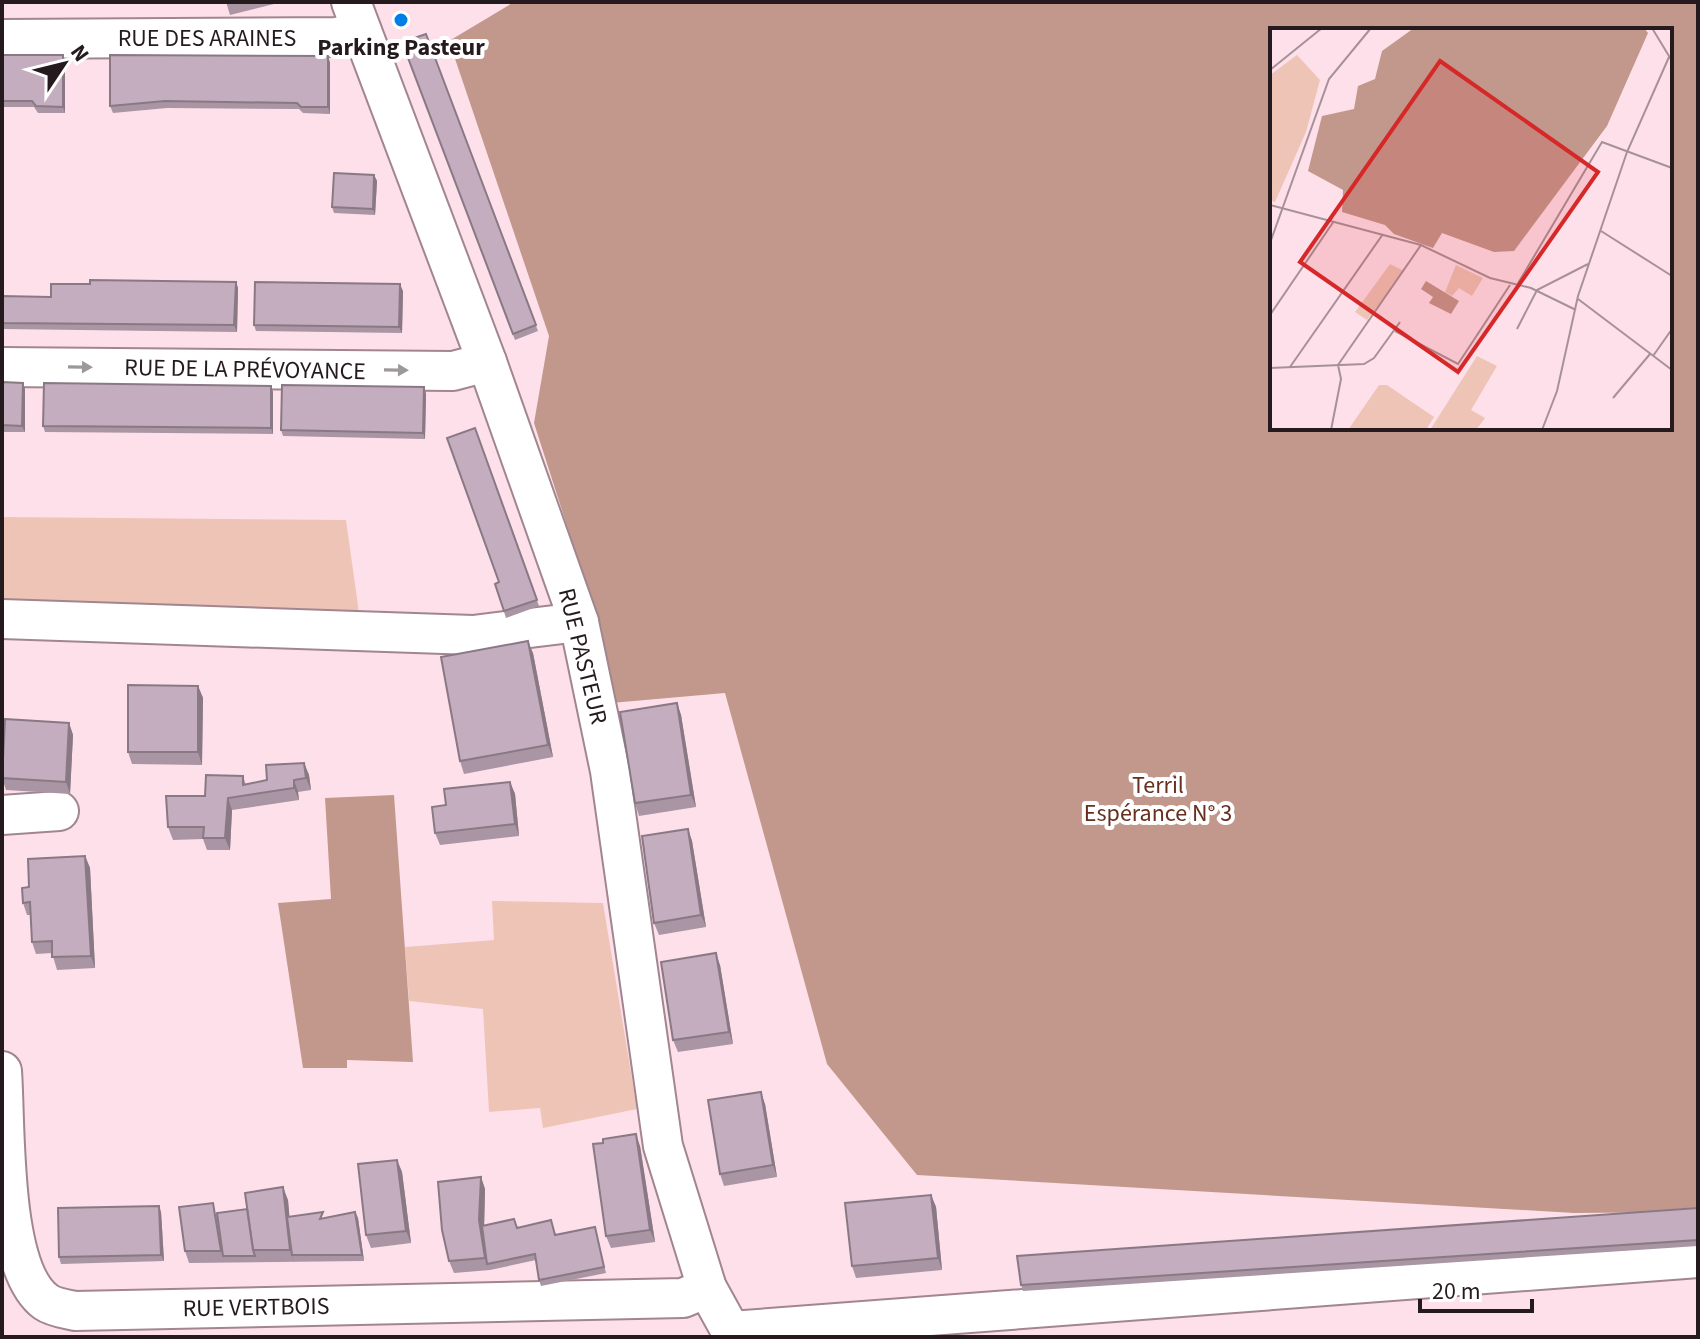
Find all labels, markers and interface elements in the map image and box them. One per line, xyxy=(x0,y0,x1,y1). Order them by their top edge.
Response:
marker: Parking Pasteur xyxy=(392,11,410,29)
street label: RUE DES ARAINES xyxy=(118,21,296,56)
north arrow xyxy=(24,24,104,104)
inset map xyxy=(1270,28,1672,430)
place label: Parking Pasteur xyxy=(317,30,485,65)
text: N xyxy=(62,38,97,68)
street label: RUE DE LA PRÉVOYANCE xyxy=(124,350,366,389)
one-way arrow xyxy=(68,361,93,373)
one-way arrow xyxy=(384,364,409,376)
street label: RUE PASTEUR xyxy=(549,584,616,728)
park label: Terril Espérance N° 3 xyxy=(1084,768,1232,831)
scale bar xyxy=(1420,1263,1532,1313)
text: 20 m xyxy=(1432,1274,1481,1309)
street label: RUE VERTBOIS xyxy=(182,1289,330,1326)

